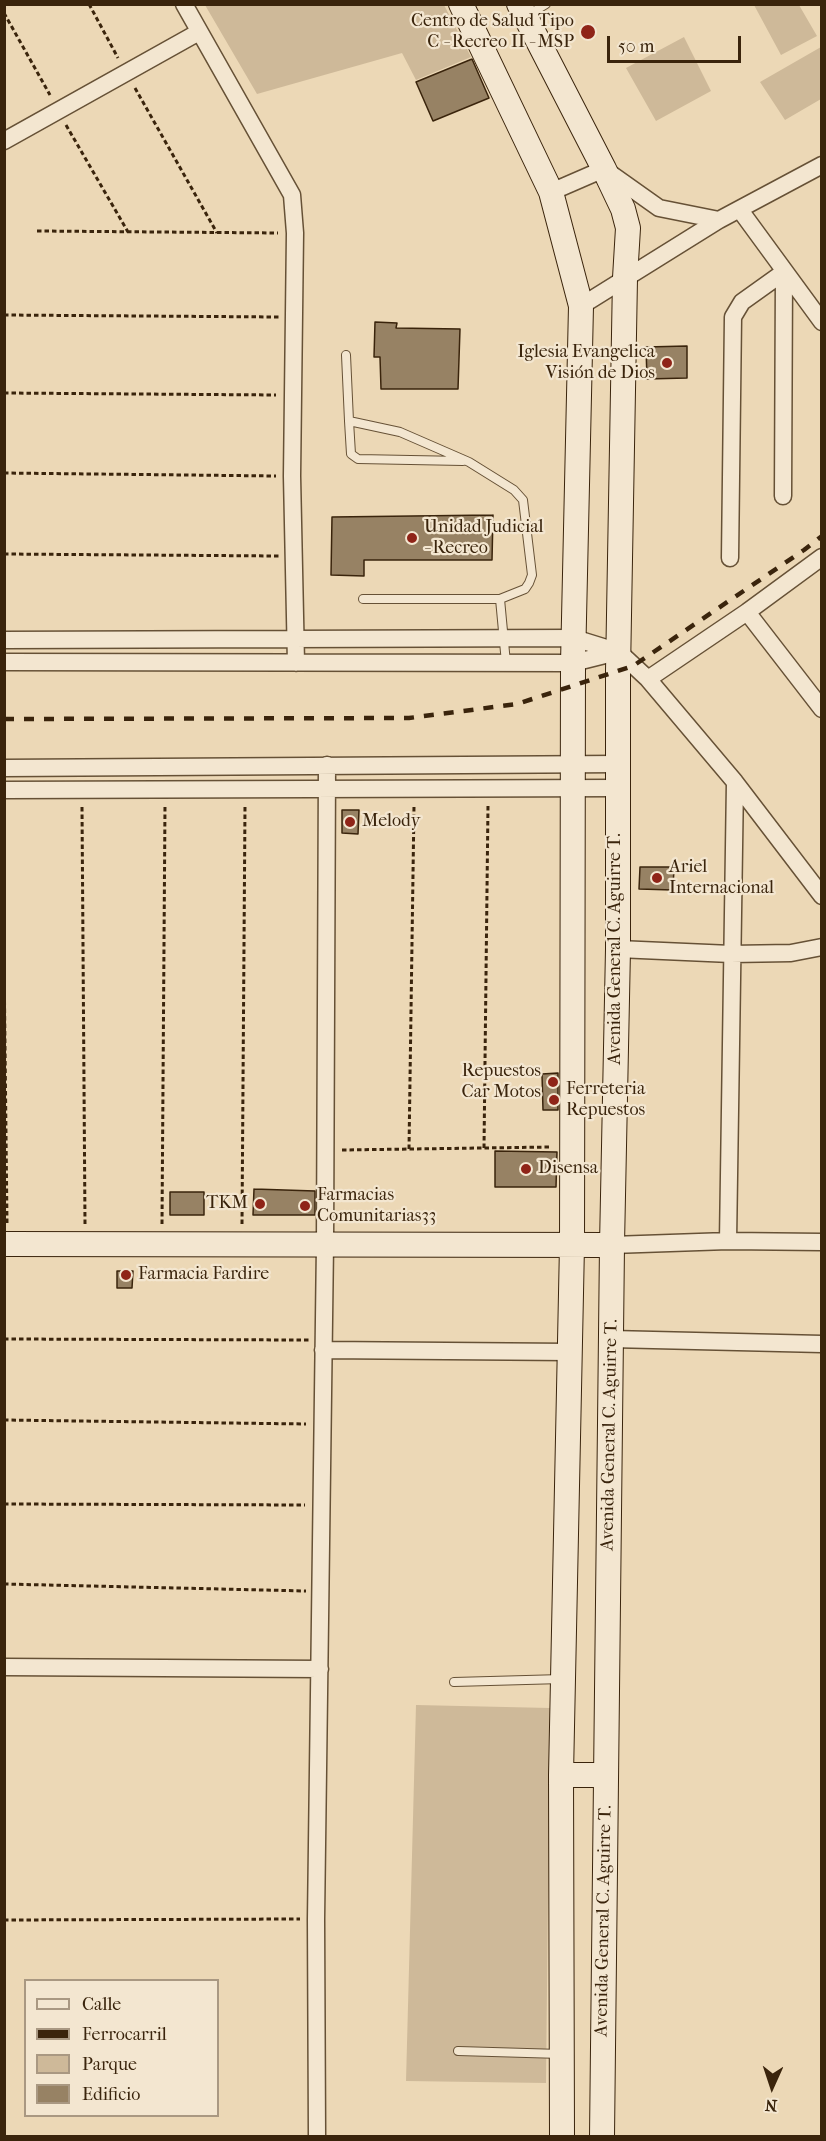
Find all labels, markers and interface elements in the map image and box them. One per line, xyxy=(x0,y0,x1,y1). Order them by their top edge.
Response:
place label: Centro de Salud Tipo C - Recreo II - MSP xyxy=(411,11,574,54)
marker: Centro de Salud Tipo C - Recreo II - MSP xyxy=(579,23,597,41)
scale bar xyxy=(610,24,744,62)
text: 50 m xyxy=(618,36,654,57)
place label: Iglesia Evangelica Visión de Dios xyxy=(517,342,655,385)
marker: Iglesia Evangelica Visión de Dios xyxy=(660,356,674,370)
place label: Unidad Judicial - Recreo xyxy=(424,517,544,560)
marker: Unidad Judicial - Recreo xyxy=(405,531,419,545)
place label: Melody xyxy=(362,811,420,833)
marker: Melody xyxy=(343,815,357,829)
street label: Avenida General C. Aguirre T. xyxy=(605,833,627,1065)
place label: Ariel Internacional xyxy=(669,857,774,900)
marker: Ariel Internacional xyxy=(650,871,664,885)
place label: Repuestos Car Motos xyxy=(462,1061,541,1104)
marker: Repuestos Car Motos xyxy=(546,1075,560,1089)
place label: Ferreteria Repuestos xyxy=(566,1079,645,1122)
marker: Ferreteria Repuestos xyxy=(547,1093,561,1107)
place label: Disensa xyxy=(538,1158,598,1180)
marker: Disensa xyxy=(519,1162,533,1176)
place label: Farmacias Comunitarias33 xyxy=(317,1185,436,1228)
place label: TKM xyxy=(206,1193,248,1215)
marker: TKM xyxy=(253,1197,267,1211)
marker: Farmacias Comunitarias33 xyxy=(298,1199,312,1213)
place label: Farmacia Fardire xyxy=(138,1264,269,1286)
marker: Farmacia Fardire xyxy=(119,1268,133,1282)
street label: Avenida General C. Aguirre T. xyxy=(597,1319,623,1551)
street label: Avenida General C. Aguirre T. xyxy=(591,1805,617,2037)
legend xyxy=(24,1979,219,2117)
text: Calle xyxy=(82,1994,121,2015)
text: Ferrocarril xyxy=(82,2024,167,2045)
text: Parque xyxy=(82,2054,137,2075)
north arrow xyxy=(742,2057,802,2117)
text: Edificio xyxy=(82,2084,140,2105)
text: N xyxy=(764,2096,778,2115)

